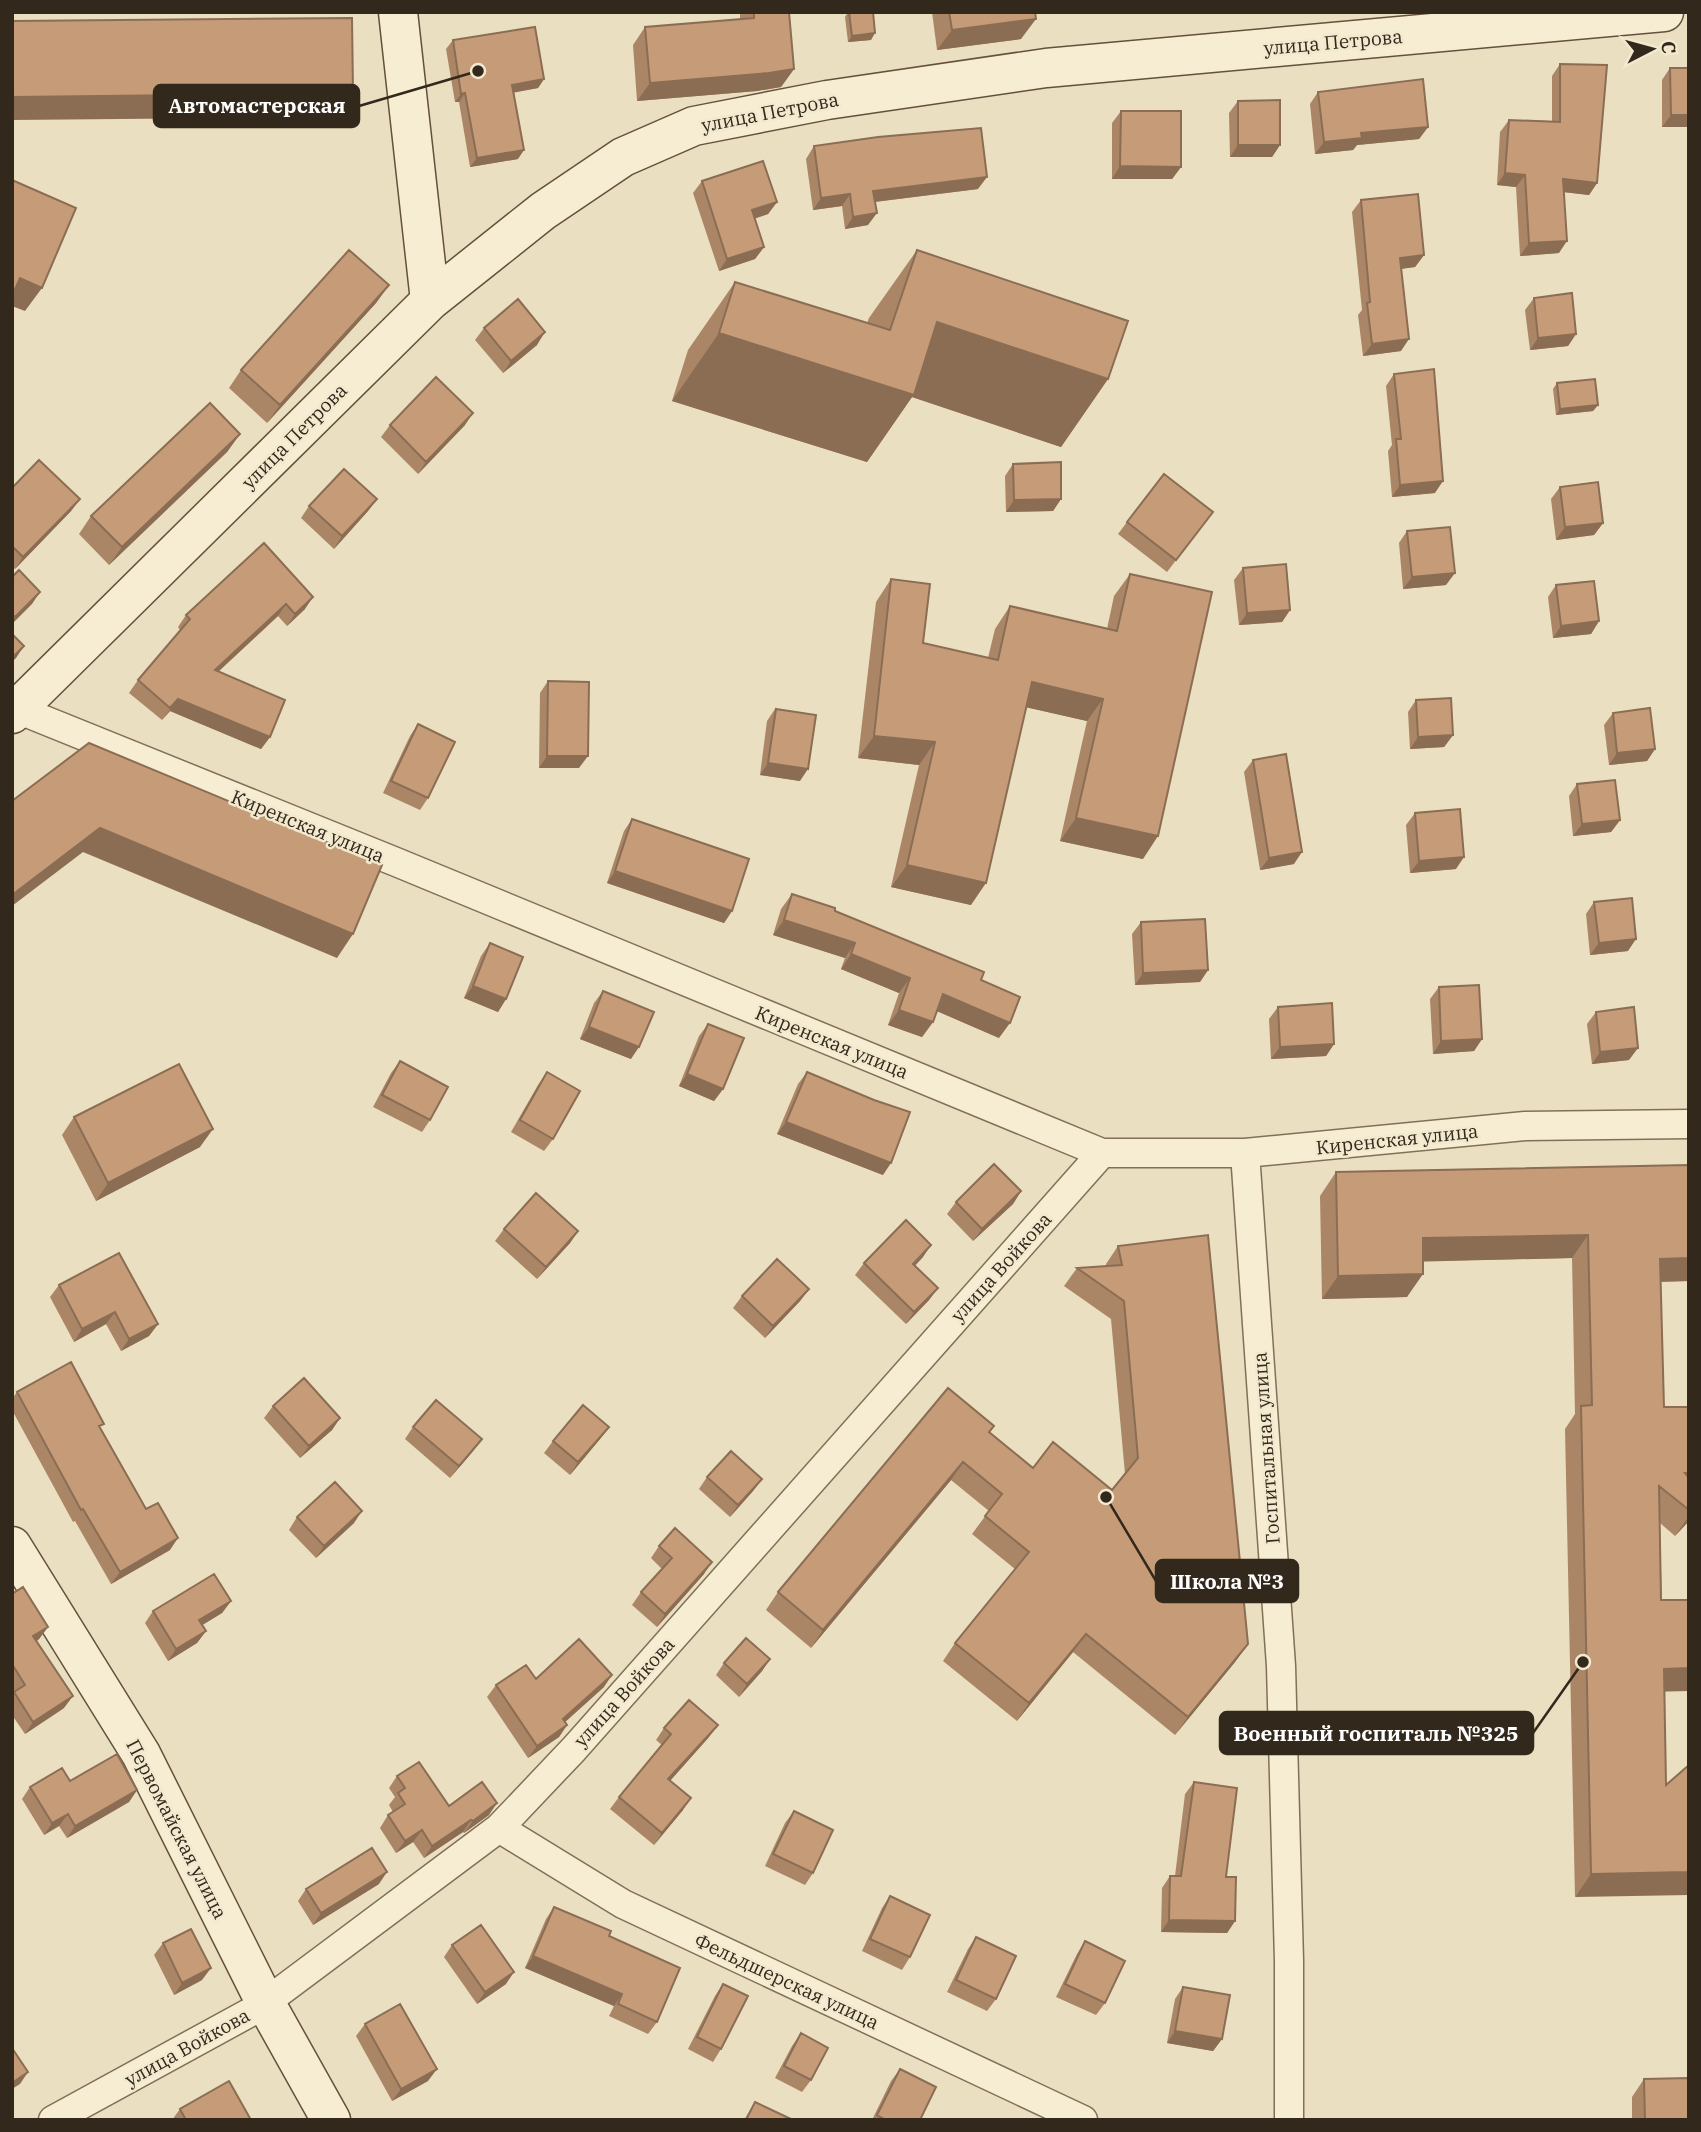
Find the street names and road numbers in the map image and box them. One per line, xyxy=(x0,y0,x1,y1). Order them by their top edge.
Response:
street label: улица Петрова xyxy=(1262,24,1404,60)
street label: улица Петрова xyxy=(699,87,841,137)
street label: улица Петрова xyxy=(236,378,352,494)
street label: Киренская улица xyxy=(228,784,388,868)
street label: Киренская улица xyxy=(752,1000,912,1084)
street label: Киренская улица xyxy=(1315,1119,1479,1159)
street label: улица Войкова xyxy=(945,1207,1057,1327)
street label: Госпитальная улица xyxy=(1247,1351,1285,1545)
street label: улица Войкова xyxy=(568,1632,680,1752)
street label: Первомайская улица xyxy=(121,1735,233,1923)
street label: Фельдшерская улица xyxy=(691,1928,883,2034)
street label: улица Войкова xyxy=(120,2003,254,2091)

